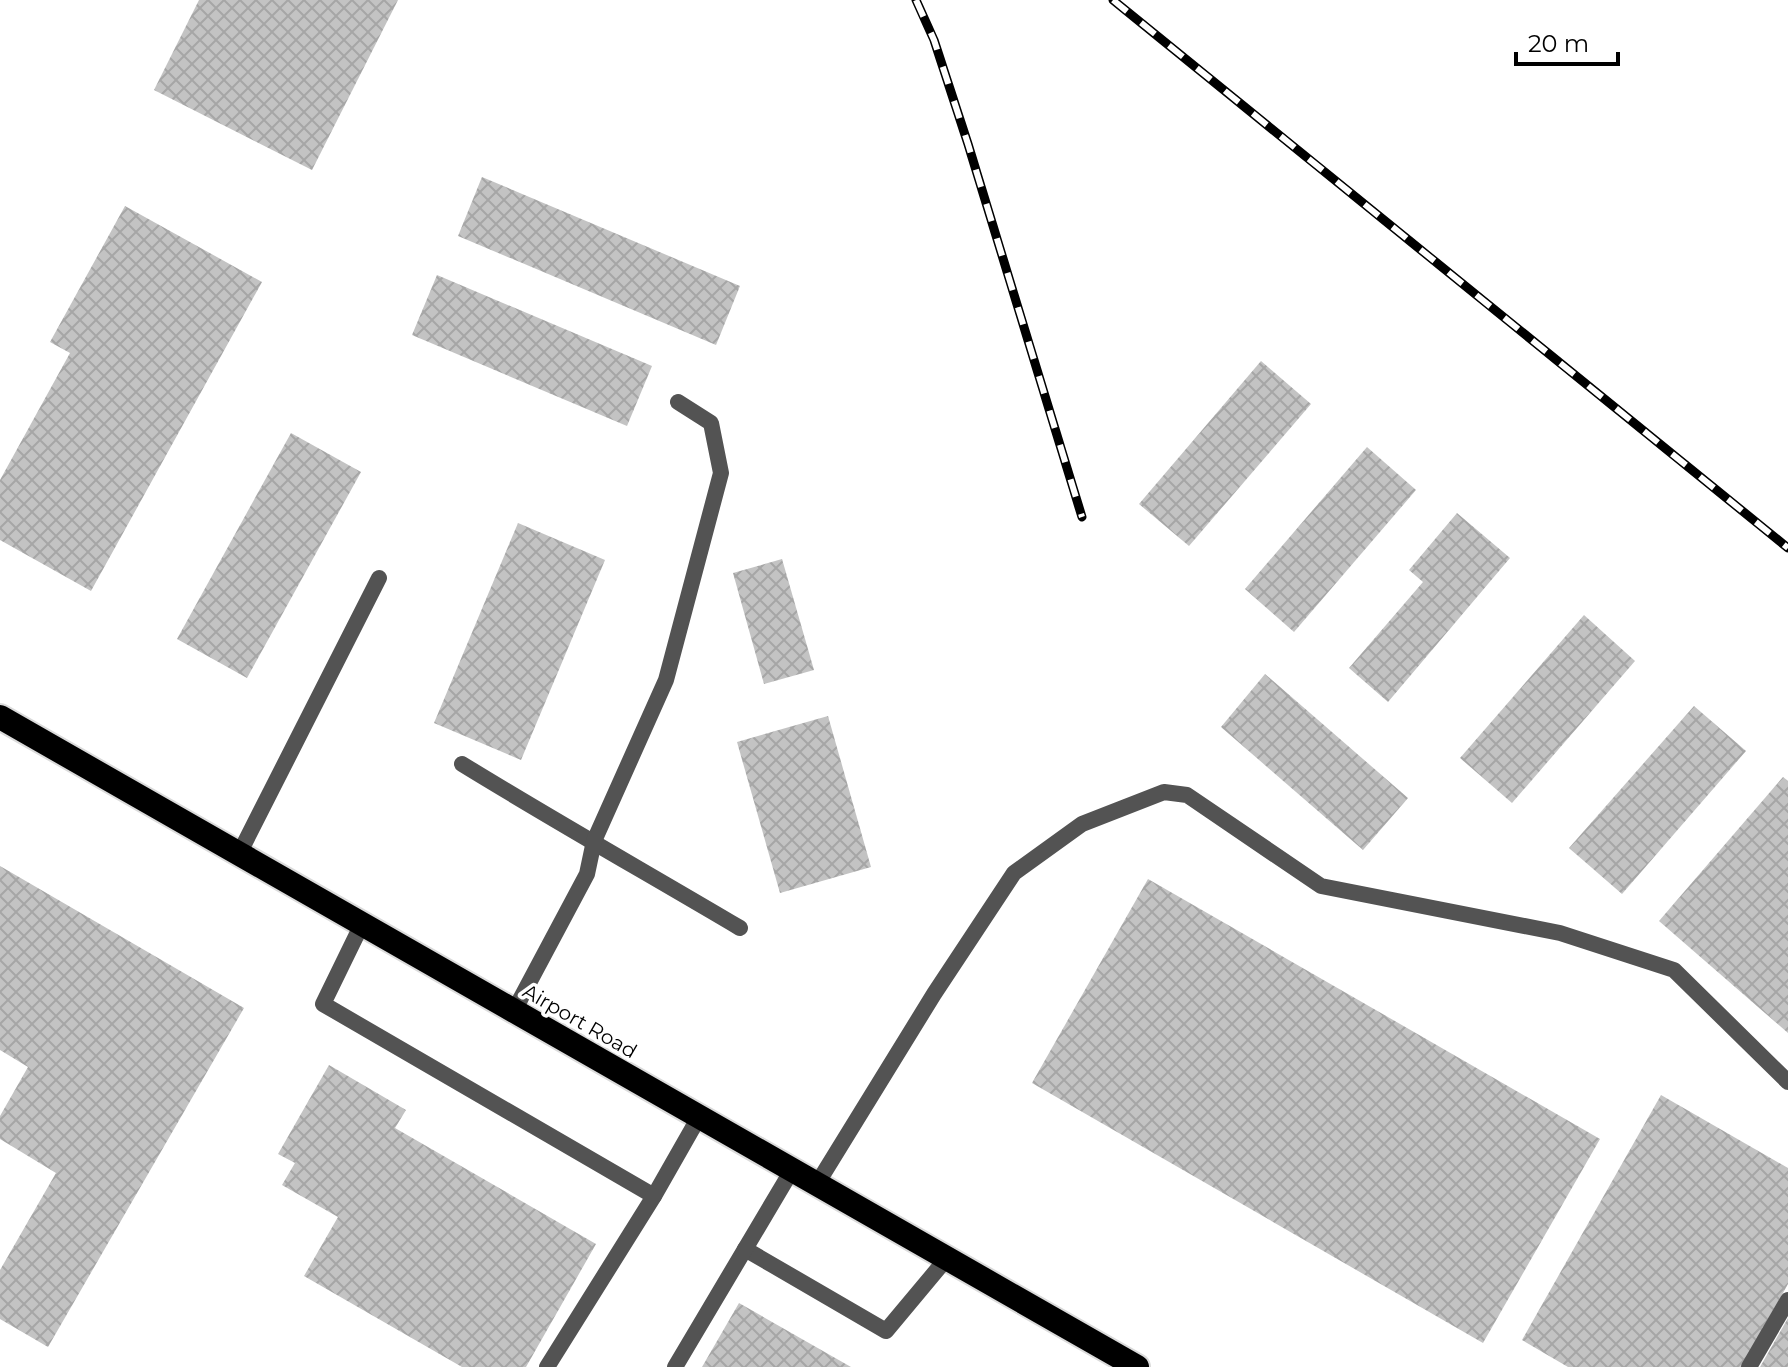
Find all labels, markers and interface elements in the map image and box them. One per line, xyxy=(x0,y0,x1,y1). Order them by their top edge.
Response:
scale bar xyxy=(1516,16,1618,66)
text: 20 m xyxy=(1528,29,1589,58)
street label: Airport Road xyxy=(519,979,641,1063)

